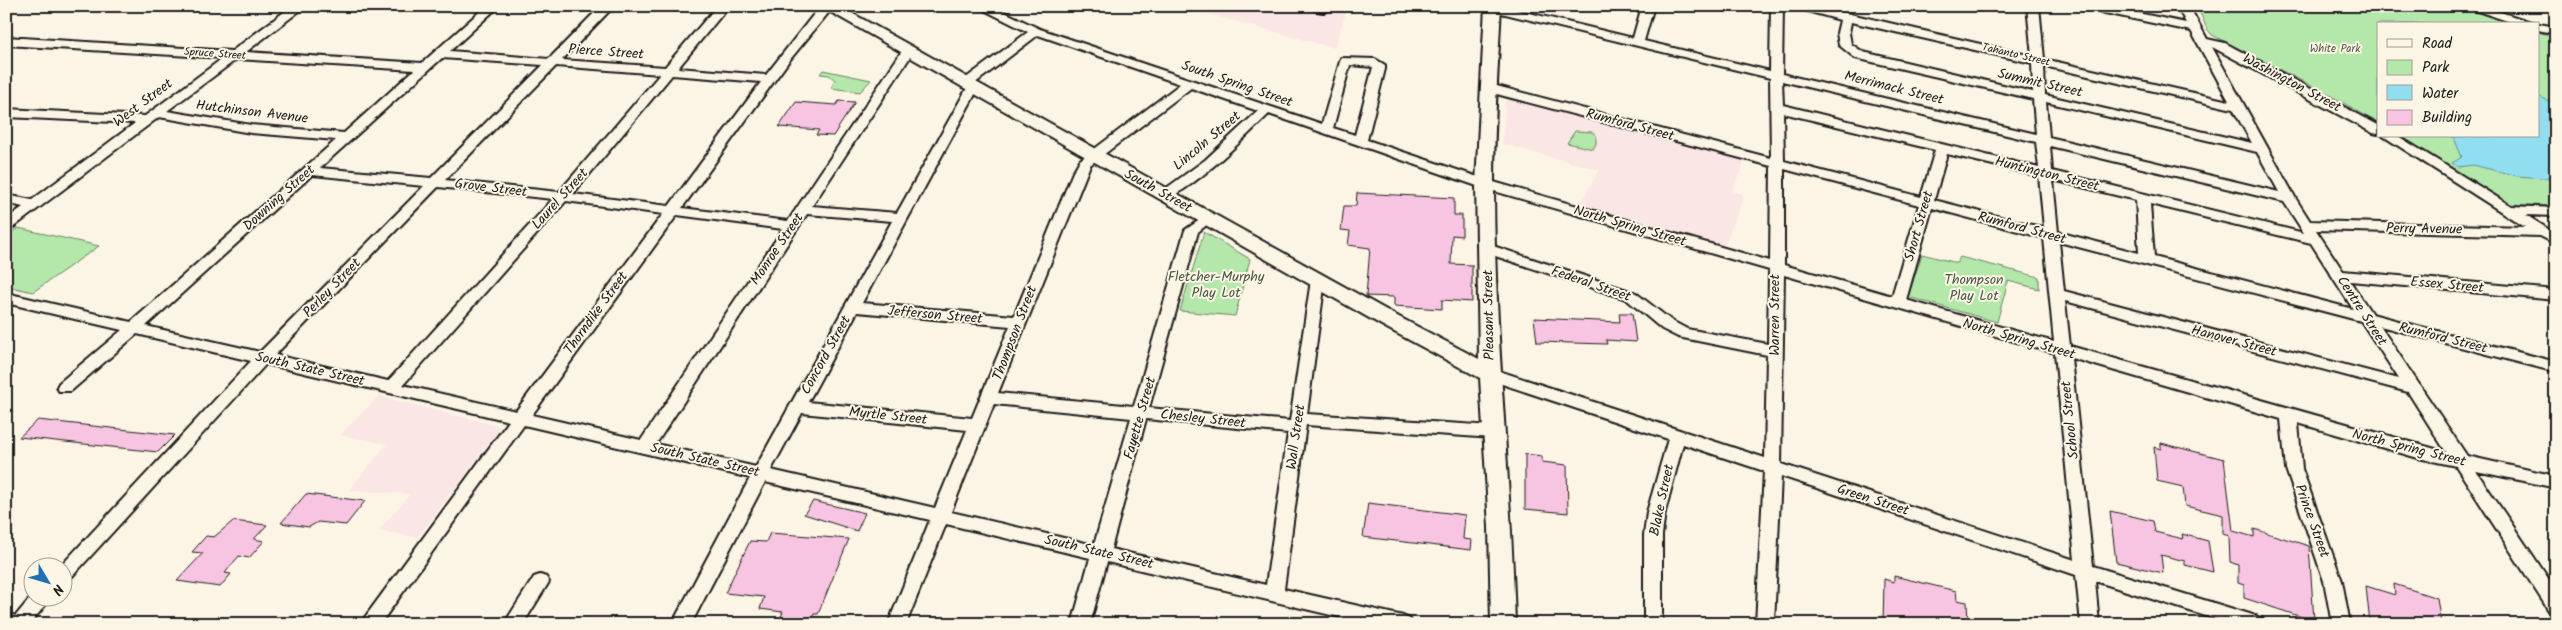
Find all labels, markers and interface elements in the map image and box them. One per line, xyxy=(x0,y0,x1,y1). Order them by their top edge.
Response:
legend xyxy=(2377,22,2540,138)
text: Road xyxy=(2422,32,2453,56)
street label: Pierce Street xyxy=(568,38,645,66)
street label: Tahanto Street xyxy=(1980,38,2053,72)
park label: White Park xyxy=(2310,40,2361,58)
street label: Spruce Street xyxy=(183,43,247,65)
street label: Washington Street xyxy=(2239,48,2346,119)
street label: South Spring Street xyxy=(1178,55,1296,114)
text: Park xyxy=(2422,56,2450,80)
street label: Summit Street xyxy=(1995,63,2085,104)
street label: Merrimack Street xyxy=(1842,65,1946,111)
street label: West Street xyxy=(109,73,178,133)
text: Water xyxy=(2422,82,2459,106)
street label: Hutchinson Avenue xyxy=(195,94,310,130)
street label: Rumford Street xyxy=(1583,103,1677,147)
street label: Lincoln Street xyxy=(1168,106,1246,176)
text: Building xyxy=(2422,106,2472,130)
street label: Huntington Street xyxy=(1993,150,2102,198)
street label: Downing Street xyxy=(238,159,321,237)
street label: Laurel Street xyxy=(526,163,594,235)
street label: South Street xyxy=(1120,163,1196,219)
street label: Grove Street xyxy=(454,173,529,203)
street label: Short Street xyxy=(1898,188,1940,264)
street label: North Spring Street xyxy=(1571,199,1689,253)
street label: Rumford Street xyxy=(1975,206,2069,250)
street label: Monroe Street xyxy=(745,208,810,290)
street label: Perry Avenue xyxy=(2386,217,2463,241)
street label: Perley Street xyxy=(298,253,367,323)
street label: Federal Street xyxy=(1548,260,1634,308)
park label: Fletcher-Murphy Play Lot xyxy=(1168,266,1265,304)
street label: Thorndike Street xyxy=(558,267,634,359)
street label: Pleasant Street xyxy=(1477,269,1501,360)
park label: Thompson Play Lot xyxy=(1945,269,2003,307)
street label: Essex Street xyxy=(2409,271,2485,299)
street label: Centre Street xyxy=(2331,272,2393,351)
street label: Warren Street xyxy=(1764,274,1786,356)
street label: Thompson Street xyxy=(987,282,1043,384)
street label: Jefferson Street xyxy=(887,300,984,330)
street label: Concord Street xyxy=(795,311,857,399)
street label: North Spring Street xyxy=(1960,312,2078,366)
street label: Rumford Street xyxy=(2396,316,2490,360)
street label: Hanover Street xyxy=(2189,319,2280,363)
street label: South State Street xyxy=(253,346,367,392)
street label: Fayette Street xyxy=(1118,374,1162,462)
street label: School Street xyxy=(2055,379,2085,460)
street label: Myrtle Street xyxy=(848,401,929,431)
street label: Wall Street xyxy=(1281,402,1312,471)
street label: Chesley Street xyxy=(1159,404,1247,434)
street label: North Spring Street xyxy=(2350,423,2469,473)
street label: South State Street xyxy=(648,437,762,483)
street label: Blake Street xyxy=(1644,461,1680,538)
street label: Green Street xyxy=(1834,478,1912,522)
street label: Prince Street xyxy=(2289,481,2336,561)
street label: South State Street xyxy=(1042,529,1156,575)
north arrow xyxy=(22,558,72,608)
text: N xyxy=(46,579,69,600)

